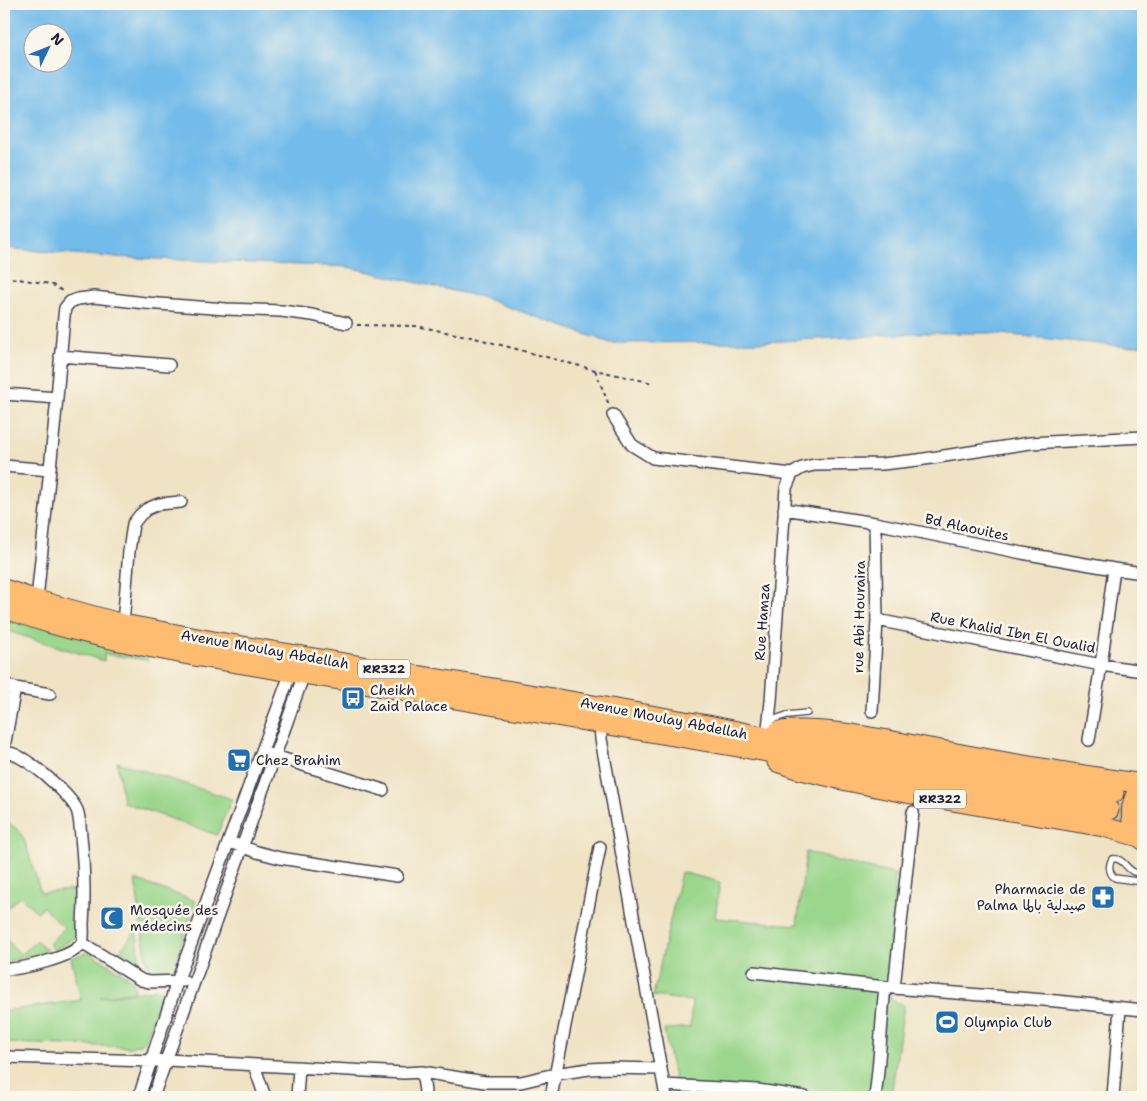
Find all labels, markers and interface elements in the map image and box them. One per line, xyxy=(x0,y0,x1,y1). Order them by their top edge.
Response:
north arrow xyxy=(22,22,72,72)
text: N xyxy=(47,29,68,49)
street label: Bd Alaouites xyxy=(923,509,1011,545)
street label: rue Abi Houraira xyxy=(849,560,869,674)
street label: Rue Hamza xyxy=(750,582,774,661)
street label: Rue Khalid Ibn El Oualid xyxy=(929,607,1097,657)
street label: Avenue Moulay Abdellah xyxy=(180,625,350,673)
road number: RR322 xyxy=(358,660,410,679)
place label: Cheikh Zaid Palace xyxy=(370,681,448,715)
bus stop icon: Cheikh Zaid Palace xyxy=(340,685,366,711)
street label: Avenue Moulay Abdellah xyxy=(579,693,749,743)
supermarket icon: Chez Brahim xyxy=(226,747,252,773)
place label: Chez Brahim xyxy=(256,751,341,769)
road number: RR322 xyxy=(914,790,966,809)
place label: Pharmacie de Palma صيدلية بالما xyxy=(977,880,1086,914)
pharmacy icon: Pharmacie de Palma صيدلية بالما xyxy=(1090,884,1116,910)
place label: Mosquée des médecins xyxy=(130,901,218,935)
mosque icon: Mosquée des médecins xyxy=(99,905,125,931)
sports icon: Olympia Club xyxy=(934,1009,960,1035)
place label: Olympia Club xyxy=(964,1013,1052,1031)

